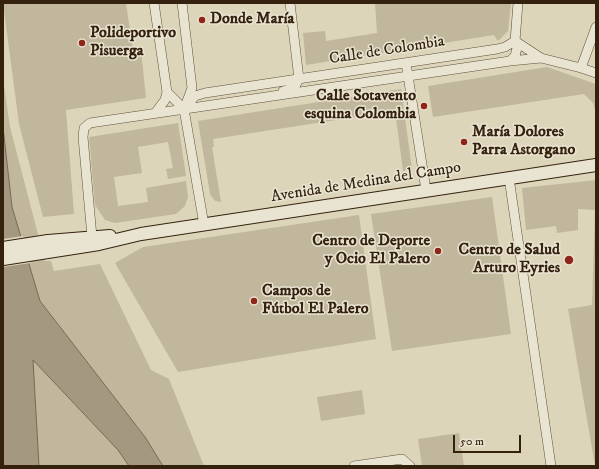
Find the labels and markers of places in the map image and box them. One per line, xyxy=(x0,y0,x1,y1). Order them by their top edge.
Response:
place label: Donde María xyxy=(210,10,294,30)
marker: Donde María xyxy=(197,15,207,25)
place label: Polideportivo Pisuerga xyxy=(90,24,176,62)
marker: Polideportivo Pisuerga xyxy=(77,38,87,48)
place label: Calle Sotavento esquina Colombia xyxy=(304,87,416,125)
marker: Calle Sotavento esquina Colombia xyxy=(419,101,429,111)
place label: María Dolores Parra Astorgano xyxy=(472,123,575,161)
marker: María Dolores Parra Astorgano xyxy=(459,137,469,147)
place label: Centro de Deporte y Ocio El Palero xyxy=(312,232,430,270)
place label: Centro de Salud Arturo Eyries xyxy=(458,241,560,279)
marker: Centro de Deporte y Ocio El Palero xyxy=(433,246,443,256)
marker: Centro de Salud Arturo Eyries xyxy=(563,254,575,266)
place label: Campos de Fútbol El Palero xyxy=(262,282,368,320)
marker: Campos de Fútbol El Palero xyxy=(249,296,259,306)

